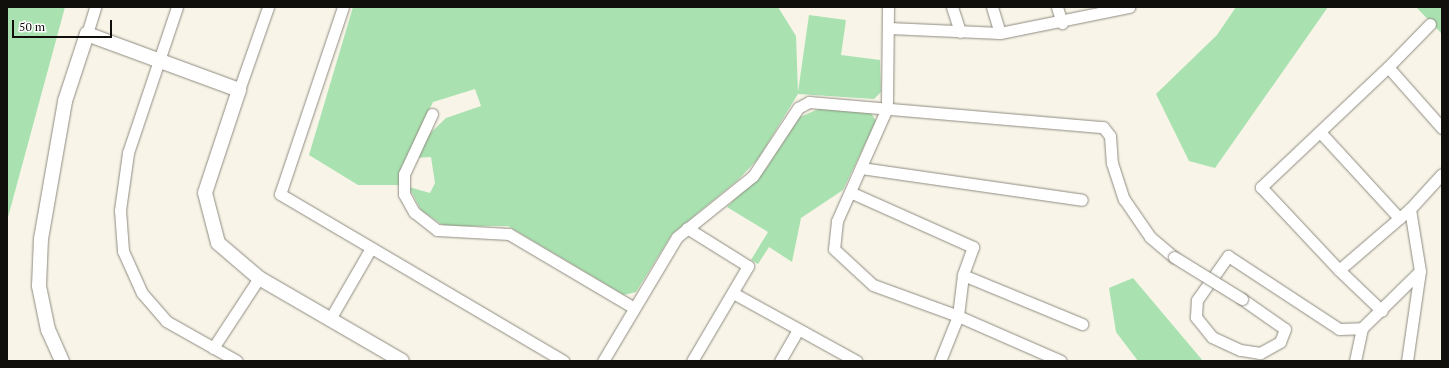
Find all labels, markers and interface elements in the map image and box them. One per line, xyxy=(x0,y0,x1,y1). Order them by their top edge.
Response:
scale bar xyxy=(14,12,114,38)
text: 50 m xyxy=(19,19,45,34)

